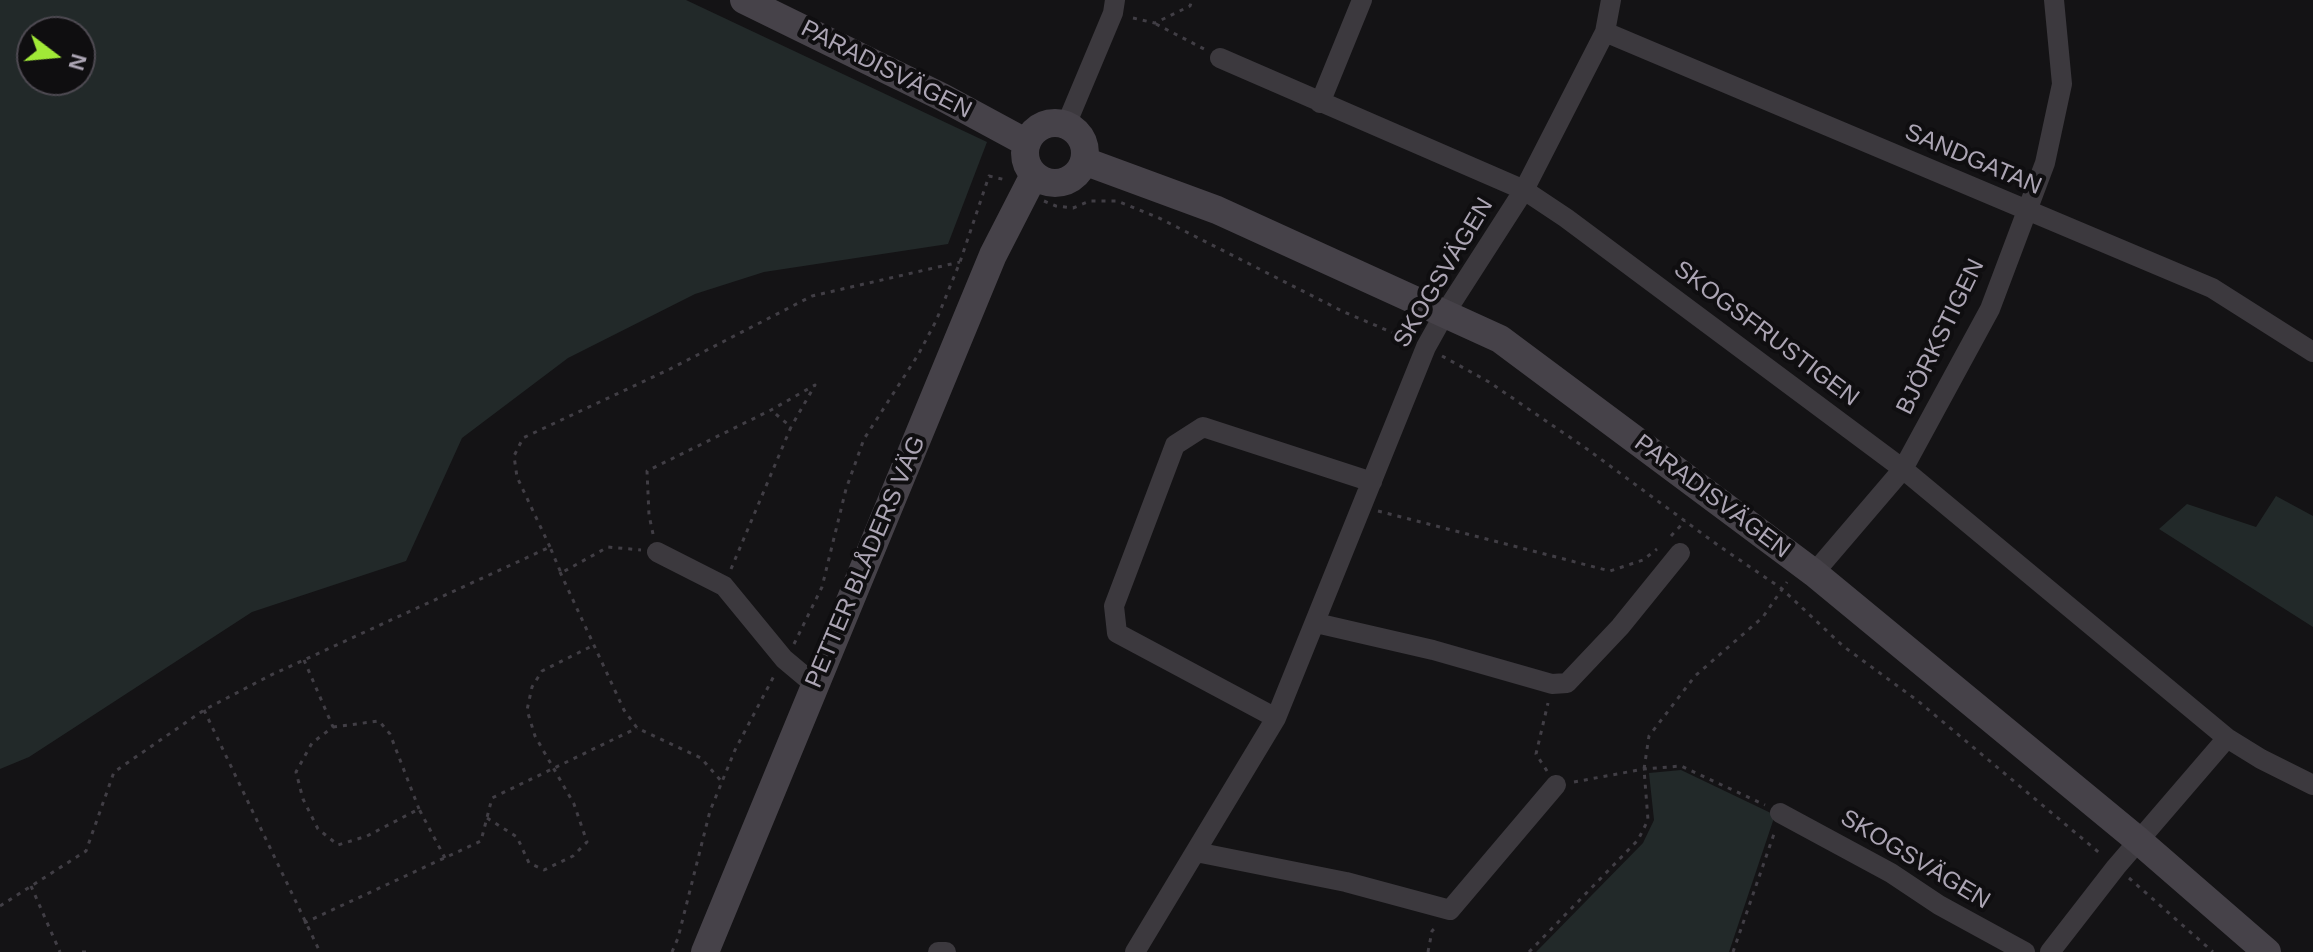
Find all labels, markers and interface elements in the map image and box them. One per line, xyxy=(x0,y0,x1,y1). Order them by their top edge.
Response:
street label: PARADISVÄGEN xyxy=(796,15,976,125)
north arrow xyxy=(16,16,96,96)
text: N xyxy=(63,51,92,73)
street label: SANDGATAN xyxy=(1900,118,2046,202)
street label: SKOGSVÄGEN xyxy=(1388,193,1500,353)
street label: SKOGSFRUSTIGEN xyxy=(1668,255,1864,413)
street label: BJÖRKSTIGEN xyxy=(1891,255,1991,419)
street label: PARADISVÄGEN xyxy=(1628,429,1796,565)
street label: PETTER BLÅDERS VÄG xyxy=(800,432,932,692)
street label: SKOGSVÄGEN xyxy=(1835,804,1995,916)

